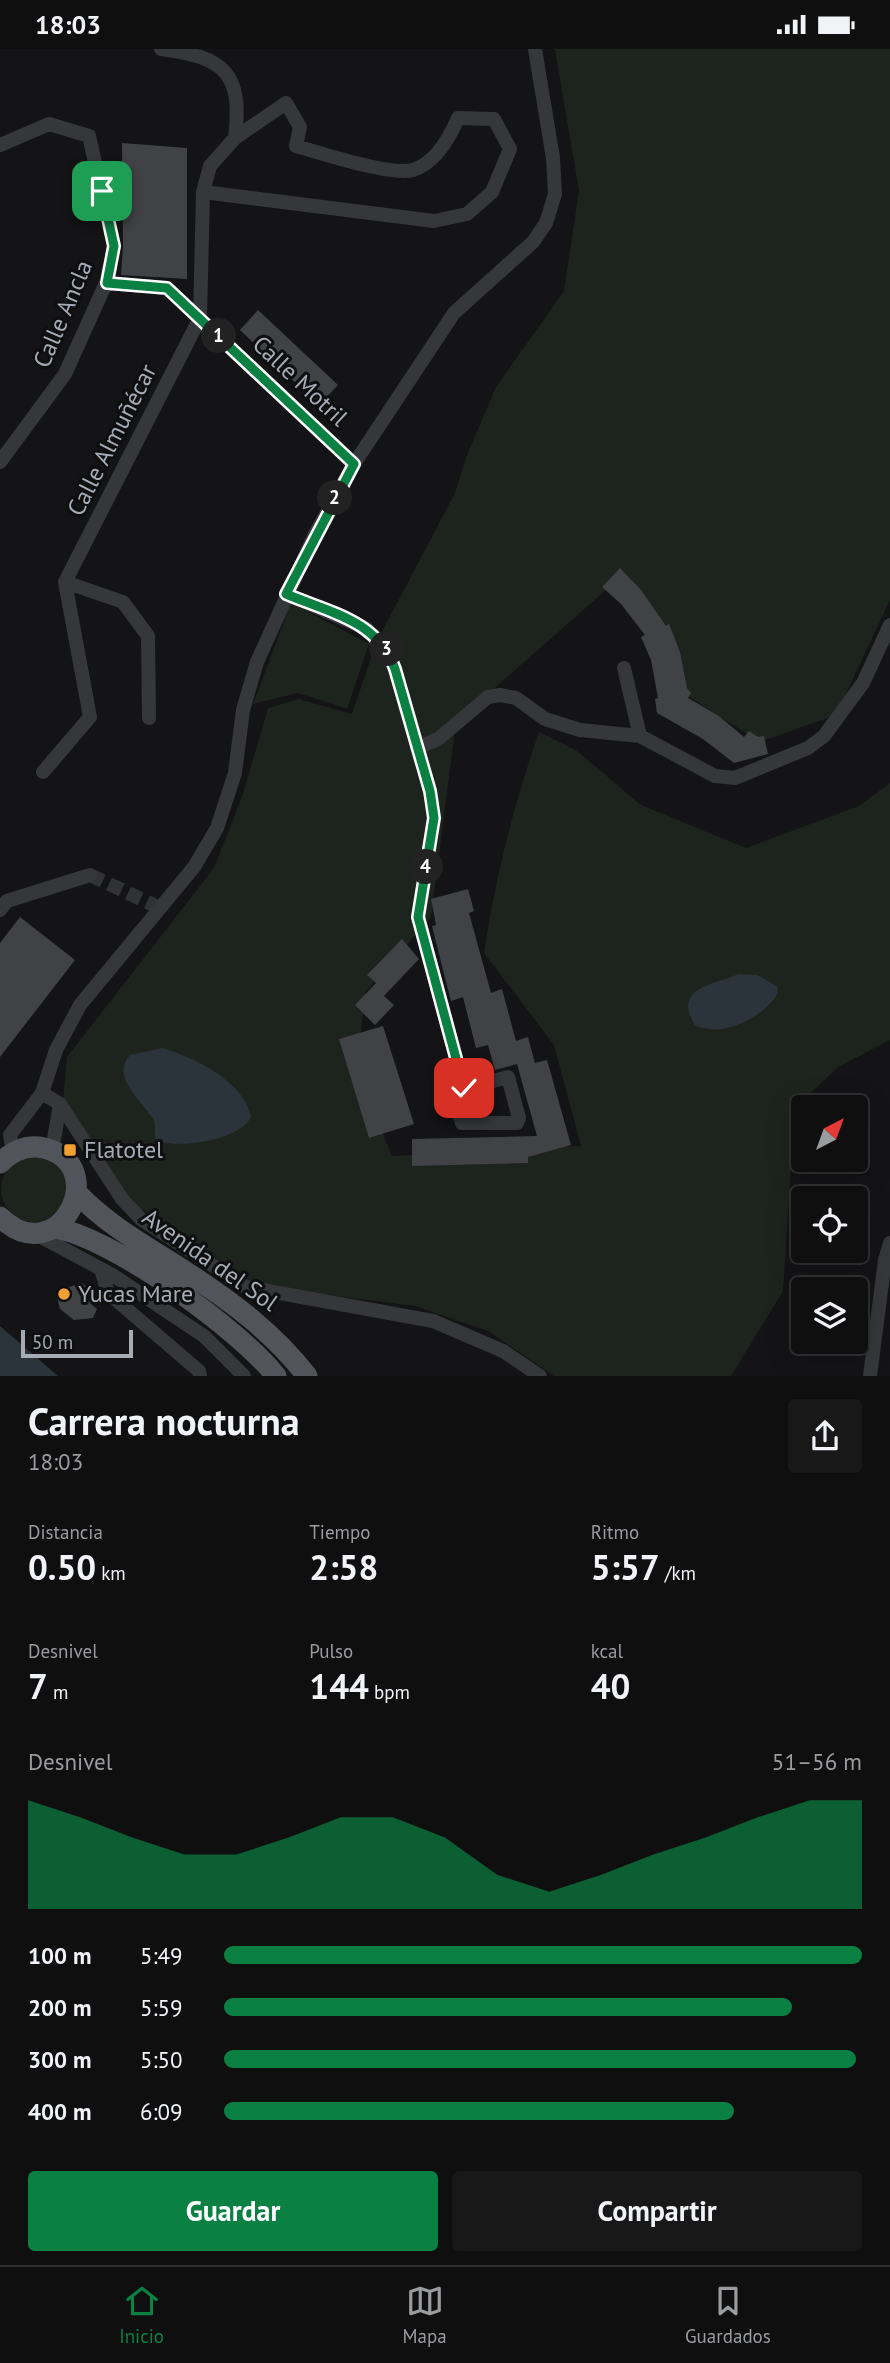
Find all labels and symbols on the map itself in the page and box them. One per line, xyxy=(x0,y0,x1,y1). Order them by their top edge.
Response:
pin xyxy=(72,161,132,221)
street label: Calle Ancla xyxy=(26,255,99,372)
pin: 1 xyxy=(202,319,236,353)
street label: Calle Motril xyxy=(246,329,355,433)
street label: Calle Almuñécar xyxy=(60,359,163,521)
pin: 2 xyxy=(318,481,352,515)
pin: 3 xyxy=(370,631,404,667)
pin: 4 xyxy=(408,849,444,885)
pin xyxy=(434,1058,494,1118)
north arrow xyxy=(791,1095,868,1173)
place label: Flatotel xyxy=(84,1134,163,1165)
marker: Flatotel xyxy=(62,1142,78,1158)
street label: Avenida del Sol xyxy=(136,1201,284,1318)
place label: Yucas Mare xyxy=(78,1278,193,1309)
marker: Yucas Mare xyxy=(56,1286,72,1302)
scale bar xyxy=(21,1327,133,1359)

